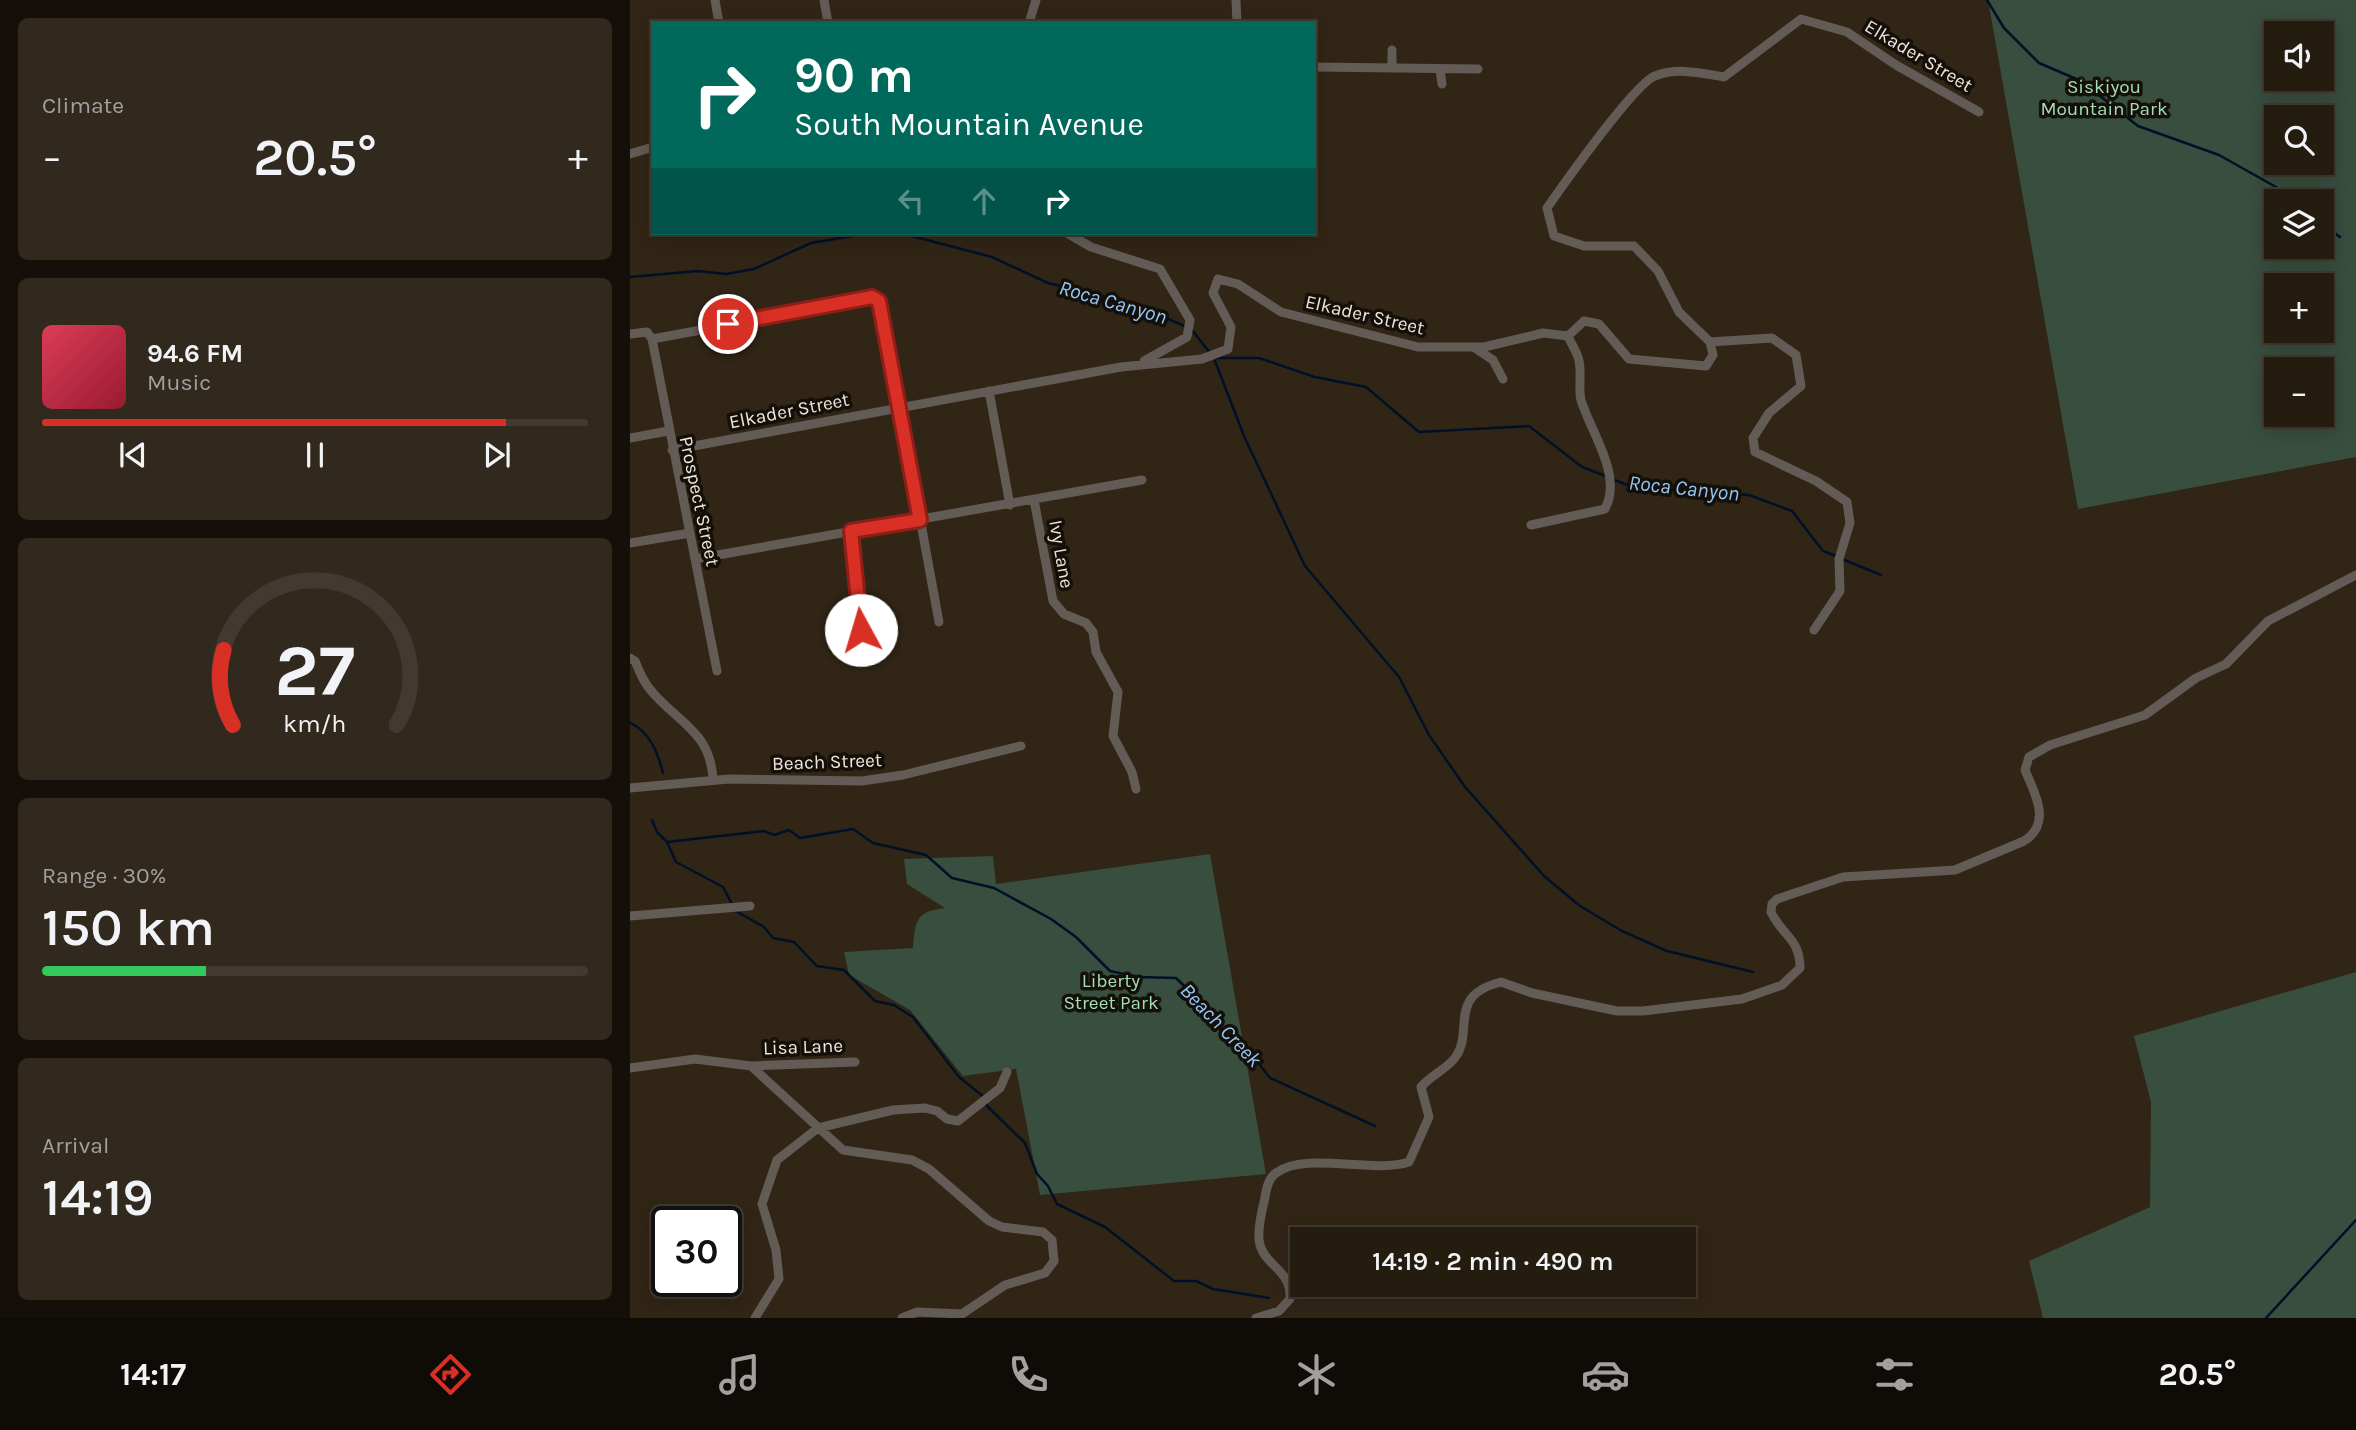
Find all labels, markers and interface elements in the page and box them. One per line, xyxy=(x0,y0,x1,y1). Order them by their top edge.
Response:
street label: Elkader Street xyxy=(1861,15,1976,97)
map controls xyxy=(2264,21,2334,427)
button: sound xyxy=(2264,21,2334,91)
text: 90 m xyxy=(794,47,914,104)
icon: right xyxy=(679,49,770,140)
park label: Siskiyou Mountain Park xyxy=(2040,76,2168,120)
text: Climate xyxy=(42,92,124,119)
button: search xyxy=(2264,105,2334,175)
text: South Mountain Avenue xyxy=(794,106,1144,143)
text: 20.5° xyxy=(253,127,377,188)
text: − xyxy=(42,135,62,180)
text: + xyxy=(568,135,588,180)
icon: left xyxy=(892,182,930,220)
icon: ahead xyxy=(965,182,1003,220)
icon: right xyxy=(1038,182,1076,220)
button: layers xyxy=(2264,189,2334,259)
button: + xyxy=(2264,273,2334,343)
water label: Roca Canyon xyxy=(1056,275,1170,329)
street label: Elkader Street xyxy=(1303,291,1427,339)
pin xyxy=(698,294,758,354)
icon: arrive xyxy=(709,305,747,343)
text: 94.6 FM xyxy=(147,338,243,369)
button: − xyxy=(2264,357,2334,427)
text: Music xyxy=(147,369,211,396)
street label: Elkader Street xyxy=(727,389,851,433)
street label: Prospect Street xyxy=(675,434,724,568)
icon: previous xyxy=(114,436,152,474)
icon: pause xyxy=(296,436,334,474)
icon: next xyxy=(478,436,516,474)
water label: Roca Canyon xyxy=(1627,470,1741,506)
street label: Ivy Lane xyxy=(1044,518,1078,590)
position arrow xyxy=(824,593,898,667)
text: 27 xyxy=(275,628,355,713)
text: km/h xyxy=(283,709,347,738)
street label: Beach Street xyxy=(772,749,882,775)
text: Range · 30% xyxy=(42,862,166,889)
text: 150 km xyxy=(42,897,215,958)
park label: Liberty Street Park xyxy=(1063,970,1159,1014)
water label: Beach Creek xyxy=(1175,978,1267,1072)
street label: Lisa Lane xyxy=(763,1035,843,1059)
text: Arrival xyxy=(42,1132,109,1159)
text: 14:19 xyxy=(42,1167,154,1228)
speed limit sign: 30 xyxy=(651,1206,742,1297)
text: 14:19 · 2 min · 490 m xyxy=(1372,1246,1614,1277)
icon: directions xyxy=(426,1350,475,1399)
icon: music xyxy=(715,1350,764,1399)
icon: phone xyxy=(1004,1350,1053,1399)
icon: climate xyxy=(1292,1350,1341,1399)
icon: car xyxy=(1581,1350,1630,1399)
icon: filters xyxy=(1870,1350,1919,1399)
text: 14:17 xyxy=(120,1356,186,1393)
text: 20.5° xyxy=(2159,1356,2236,1393)

